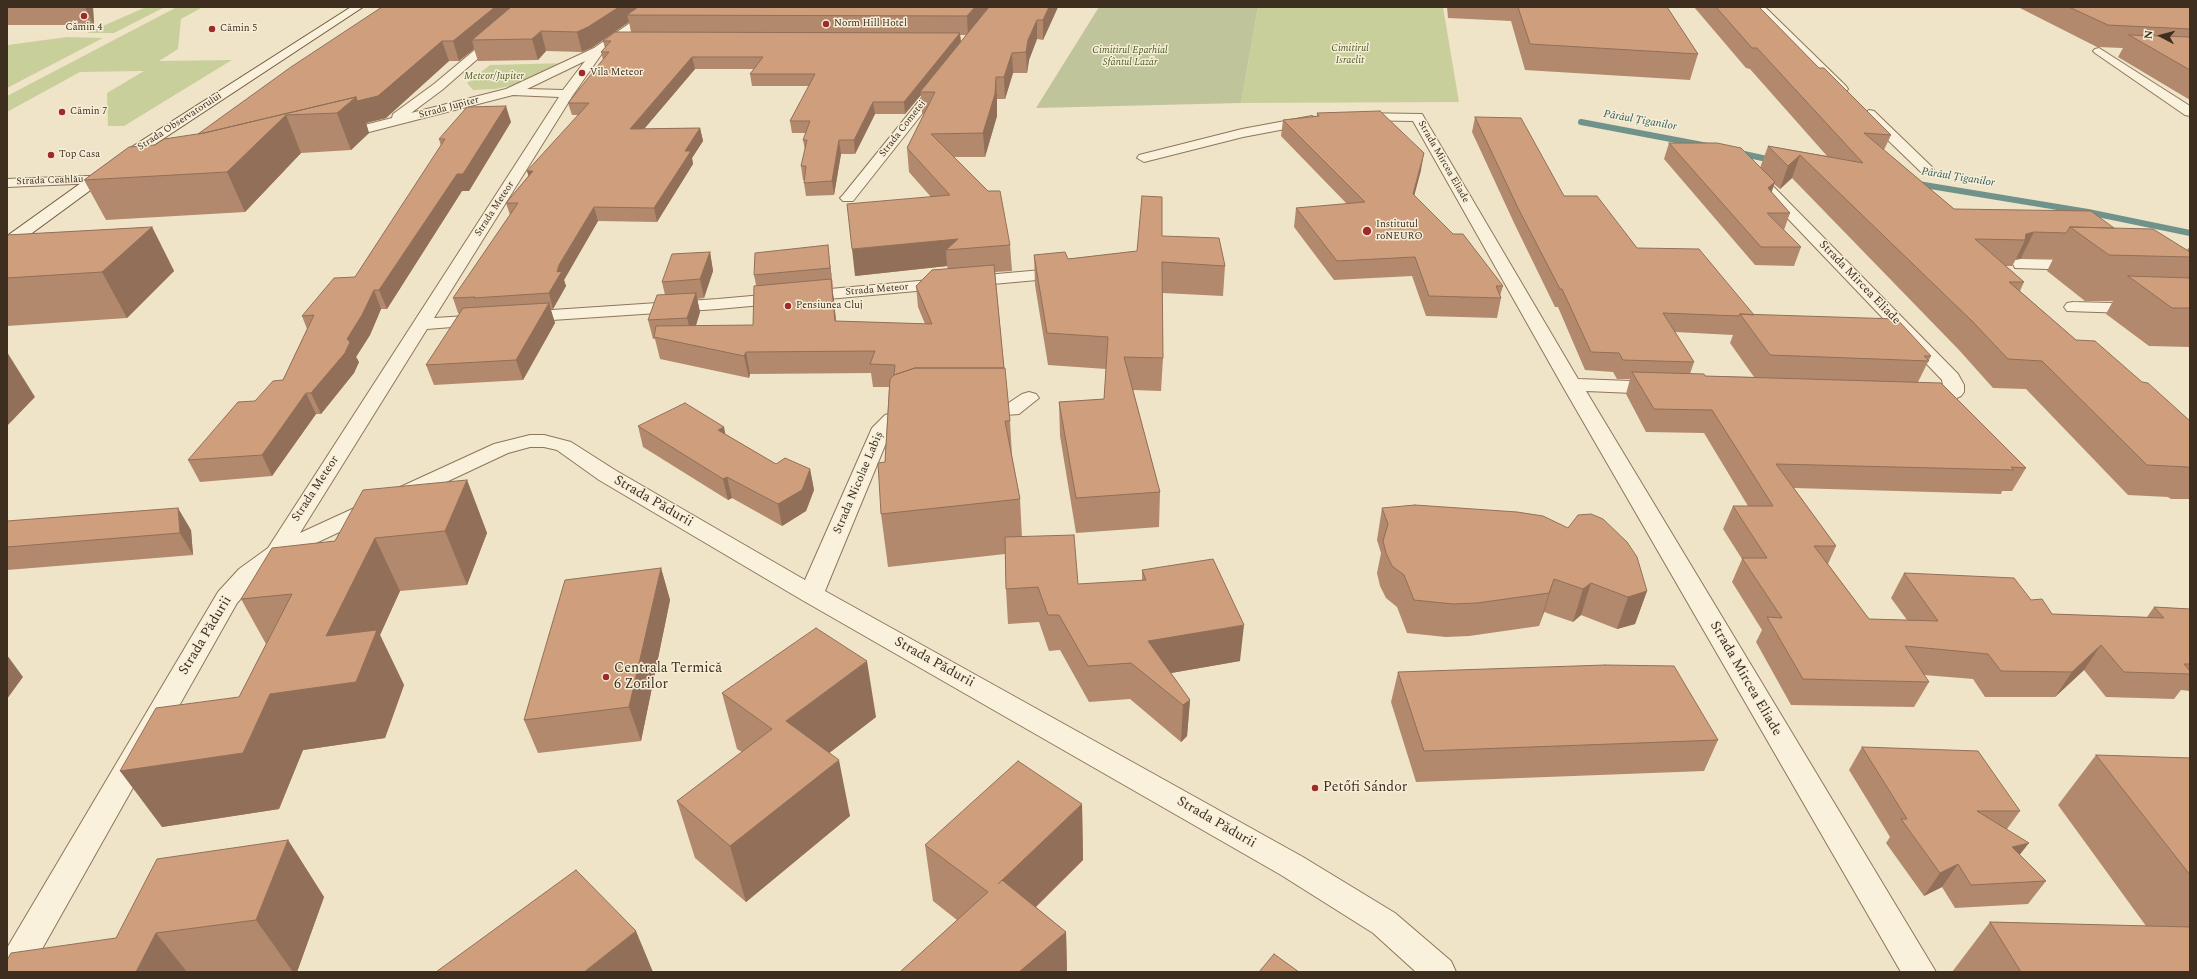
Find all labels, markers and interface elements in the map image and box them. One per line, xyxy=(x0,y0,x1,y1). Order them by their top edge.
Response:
marker: Cămin 4 xyxy=(79,11,89,21)
north arrow xyxy=(2141,16,2181,56)
place label: Norm Hill Hotel xyxy=(834,18,907,30)
marker: Norm Hill Hotel xyxy=(821,19,831,29)
place label: Cămin 4 xyxy=(65,22,103,34)
place label: Cămin 5 xyxy=(220,23,257,35)
marker: Cămin 5 xyxy=(207,24,217,34)
text: N xyxy=(2140,29,2157,40)
park label: Cimitirul Israelit xyxy=(1331,43,1369,66)
park label: Cimitirul Eparhial Sfântul Lazăr xyxy=(1092,45,1168,68)
place label: Vila Meteor xyxy=(590,67,643,79)
marker: Vila Meteor xyxy=(577,68,587,78)
park label: Meteor/Jupiter xyxy=(464,71,524,83)
street label: Strada Observatorului xyxy=(136,90,224,154)
street label: Strada Jupiter xyxy=(418,94,480,122)
street label: Strada Cometei xyxy=(877,98,929,160)
place label: Cămin 7 xyxy=(70,106,107,118)
marker: Cămin 7 xyxy=(57,107,67,117)
water label: Pârâul Țiganilor xyxy=(1602,108,1678,134)
street label: Strada Mircea Eliade xyxy=(1415,119,1471,205)
place label: Top Casa xyxy=(59,149,100,161)
marker: Top Casa xyxy=(46,150,56,160)
water label: Pârâul Țiganilor xyxy=(1920,166,1996,190)
street label: Strada Ceahlău xyxy=(16,174,84,188)
street label: Strada Meteor xyxy=(473,179,517,239)
place label: Institutul roNEURO xyxy=(1376,219,1423,242)
marker: Institutul roNEURO xyxy=(1361,225,1373,237)
street label: Strada Mircea Eliade xyxy=(1815,238,1903,328)
street label: Strada Meteor xyxy=(845,281,909,299)
place label: Pensiunea Cluj xyxy=(796,300,863,312)
marker: Pensiunea Cluj xyxy=(783,301,793,311)
street label: Strada Nicolae Labiș xyxy=(831,430,887,536)
street label: Strada Meteor xyxy=(289,453,343,525)
street label: Strada Pădurii xyxy=(610,473,696,531)
street label: Strada Pădurii xyxy=(176,594,236,678)
street label: Strada Mircea Eliade xyxy=(1705,619,1785,739)
street label: Strada Pădurii xyxy=(891,634,977,692)
place label: Centrala Termică 6 Zorilor xyxy=(614,661,722,694)
marker: Centrala Termică 6 Zorilor xyxy=(601,672,611,682)
place label: Petőfi Sándor xyxy=(1323,780,1407,796)
marker: Petőfi Sándor xyxy=(1310,783,1320,793)
street label: Strada Pădurii xyxy=(1173,794,1259,852)

